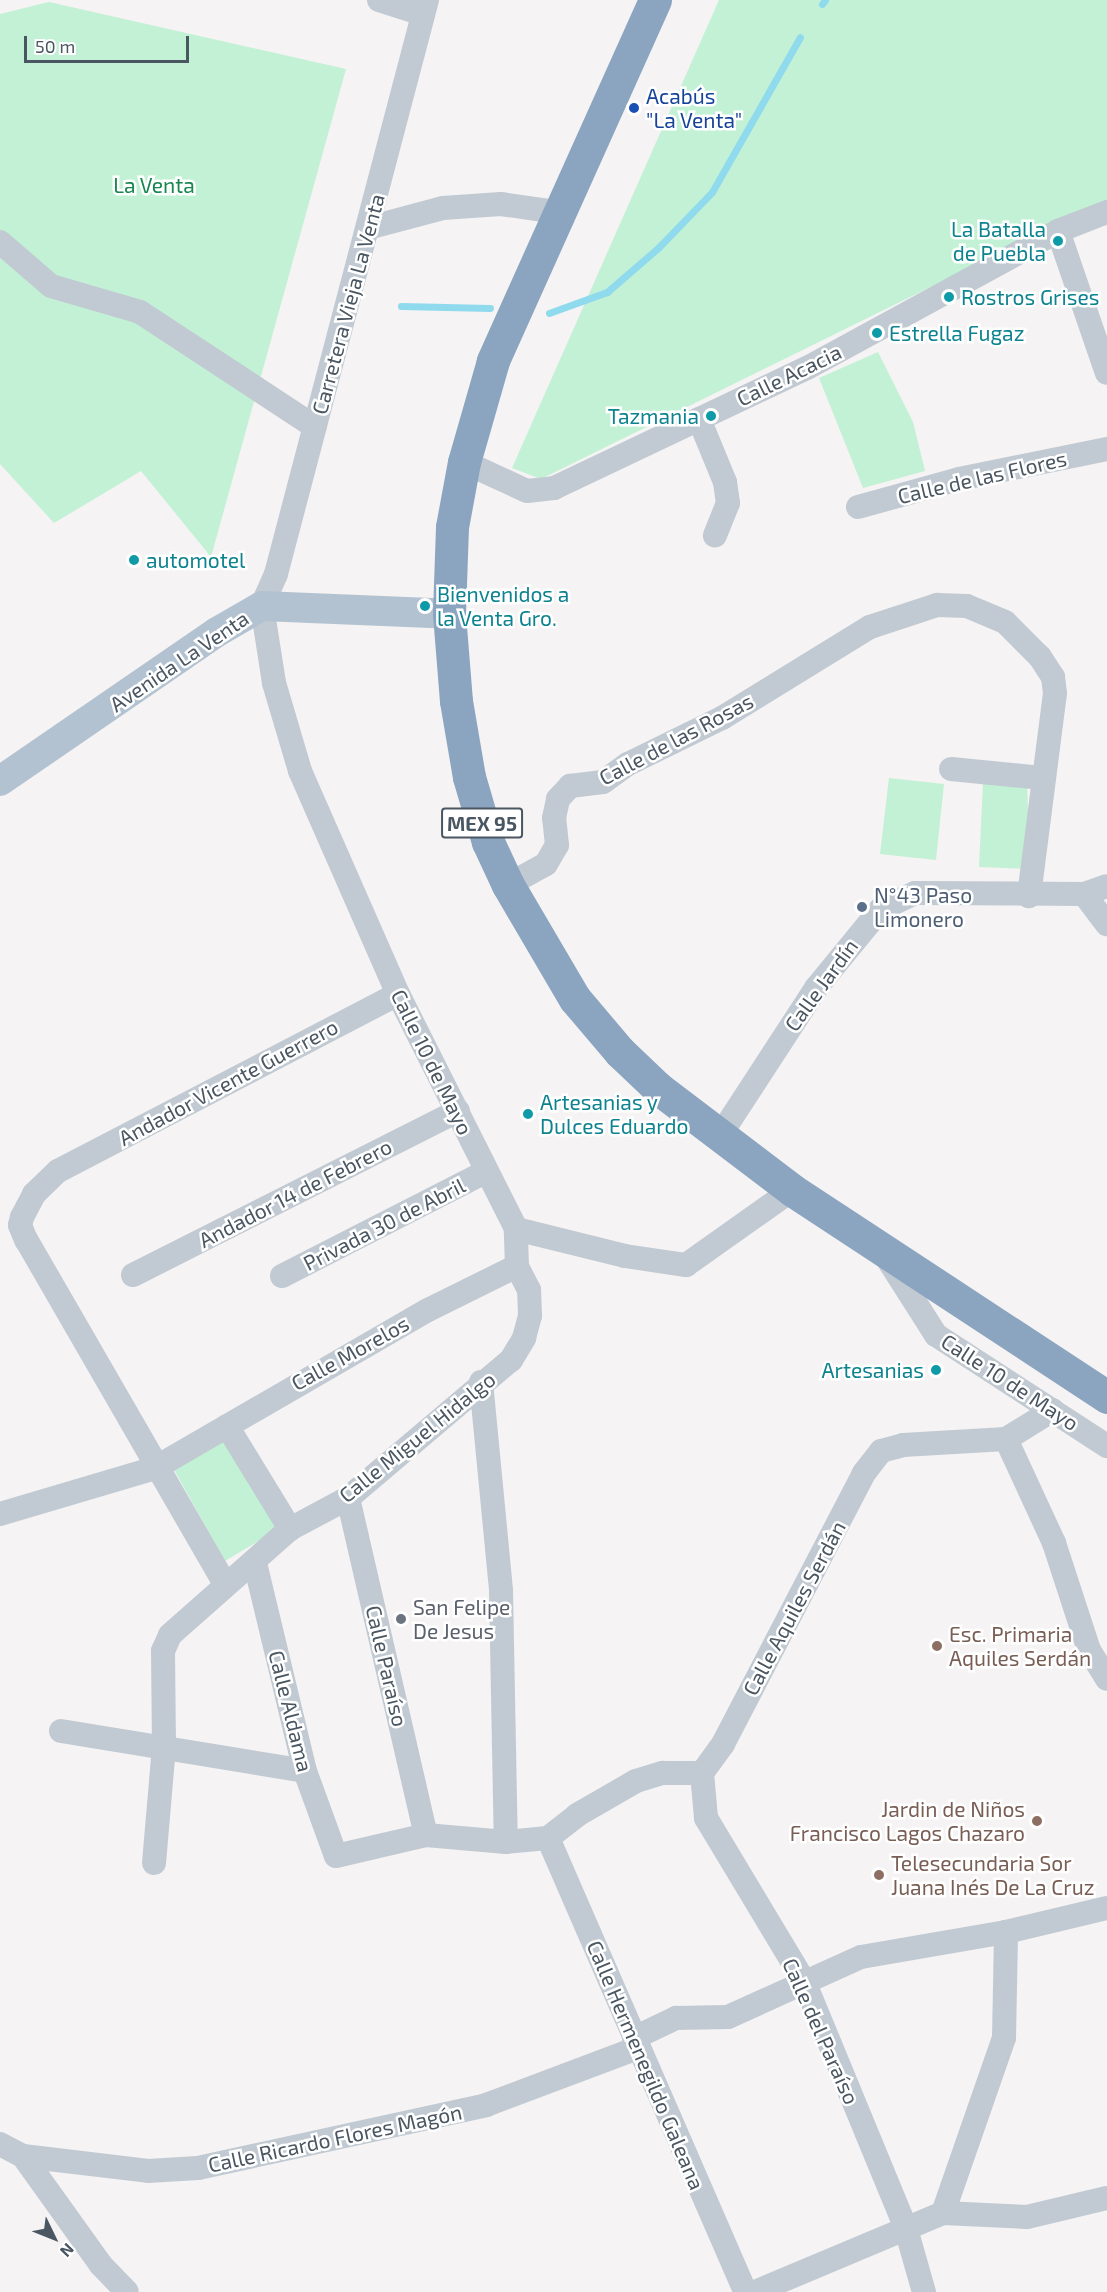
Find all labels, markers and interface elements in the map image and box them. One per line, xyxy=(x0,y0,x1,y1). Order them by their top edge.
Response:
scale bar xyxy=(27,24,192,62)
text: 50 m xyxy=(35,35,75,57)
place label: Acabús "La Venta" xyxy=(646,83,743,133)
marker: Acabús "La Venta" xyxy=(627,101,641,115)
park label: La Venta xyxy=(113,172,195,198)
street label: Carretera Vieja La Venta xyxy=(306,191,390,417)
place label: La Batalla de Puebla xyxy=(951,216,1046,266)
marker: La Batalla de Puebla xyxy=(1051,234,1065,248)
place label: Rostros Grises xyxy=(961,284,1099,310)
marker: Rostros Grises xyxy=(942,290,956,304)
place label: Estrella Fugaz xyxy=(889,320,1024,346)
marker: Estrella Fugaz xyxy=(870,326,884,340)
street label: Calle Acacia xyxy=(732,339,846,411)
place label: Tazmania xyxy=(608,403,699,429)
marker: Tazmania xyxy=(704,409,718,423)
street label: Calle de las Flores xyxy=(895,445,1069,509)
place label: automotel xyxy=(146,547,245,573)
marker: automotel xyxy=(127,553,141,567)
place label: Bienvenidos a la Venta Gro. xyxy=(437,581,569,631)
marker: Bienvenidos a la Venta Gro. xyxy=(418,599,432,613)
street label: Avenida La Venta xyxy=(105,605,253,717)
street label: Calle de las Rosas xyxy=(595,688,757,790)
road number: MEX 95 xyxy=(440,806,524,840)
place label: N°43 Paso Limonero xyxy=(874,882,972,932)
marker: N°43 Paso Limonero xyxy=(855,900,869,914)
street label: Calle Jardín xyxy=(779,934,863,1036)
street label: Calle 10 de Mayo xyxy=(386,985,478,1139)
street label: Andador Vicente Guerrero xyxy=(114,1013,342,1151)
place label: Artesanias y Dulces Eduardo xyxy=(540,1089,688,1139)
marker: Artesanias y Dulces Eduardo xyxy=(521,1107,535,1121)
street label: Andador 14 de Febrero xyxy=(194,1133,396,1253)
street label: Privada 30 de Abril xyxy=(299,1172,469,1276)
street label: Calle Morelos xyxy=(287,1310,413,1396)
street label: Calle 10 de Mayo xyxy=(937,1328,1083,1436)
place label: Artesanias xyxy=(821,1357,924,1383)
marker: Artesanias xyxy=(929,1363,943,1377)
street label: Calle Miguel Hidalgo xyxy=(334,1366,500,1508)
street label: Calle Aquiles Serdán xyxy=(737,1516,851,1700)
place label: San Felipe De Jesus xyxy=(413,1594,510,1644)
street label: Calle Paraíso xyxy=(361,1603,413,1729)
marker: San Felipe De Jesus xyxy=(394,1612,408,1626)
place label: Esc. Primaria Aquiles Serdán xyxy=(949,1621,1091,1671)
marker: Esc. Primaria Aquiles Serdán xyxy=(930,1639,944,1653)
street label: Calle Aldama xyxy=(264,1647,318,1775)
place label: Jardin de Niños Francisco Lagos Chazaro xyxy=(790,1796,1025,1846)
marker: Jardin de Niños Francisco Lagos Chazaro xyxy=(1030,1814,1044,1828)
place label: Telesecundaria Sor Juana Inés De La Cruz xyxy=(891,1850,1094,1900)
marker: Telesecundaria Sor Juana Inés De La Cruz xyxy=(872,1868,886,1882)
street label: Calle Hermenegildo Galeana xyxy=(582,1937,710,2193)
street label: Calle del Paraíso xyxy=(777,1954,865,2108)
street label: Calle Ricardo Flores Magón xyxy=(206,2099,464,2177)
north arrow xyxy=(24,2208,84,2268)
text: N xyxy=(57,2240,78,2261)

